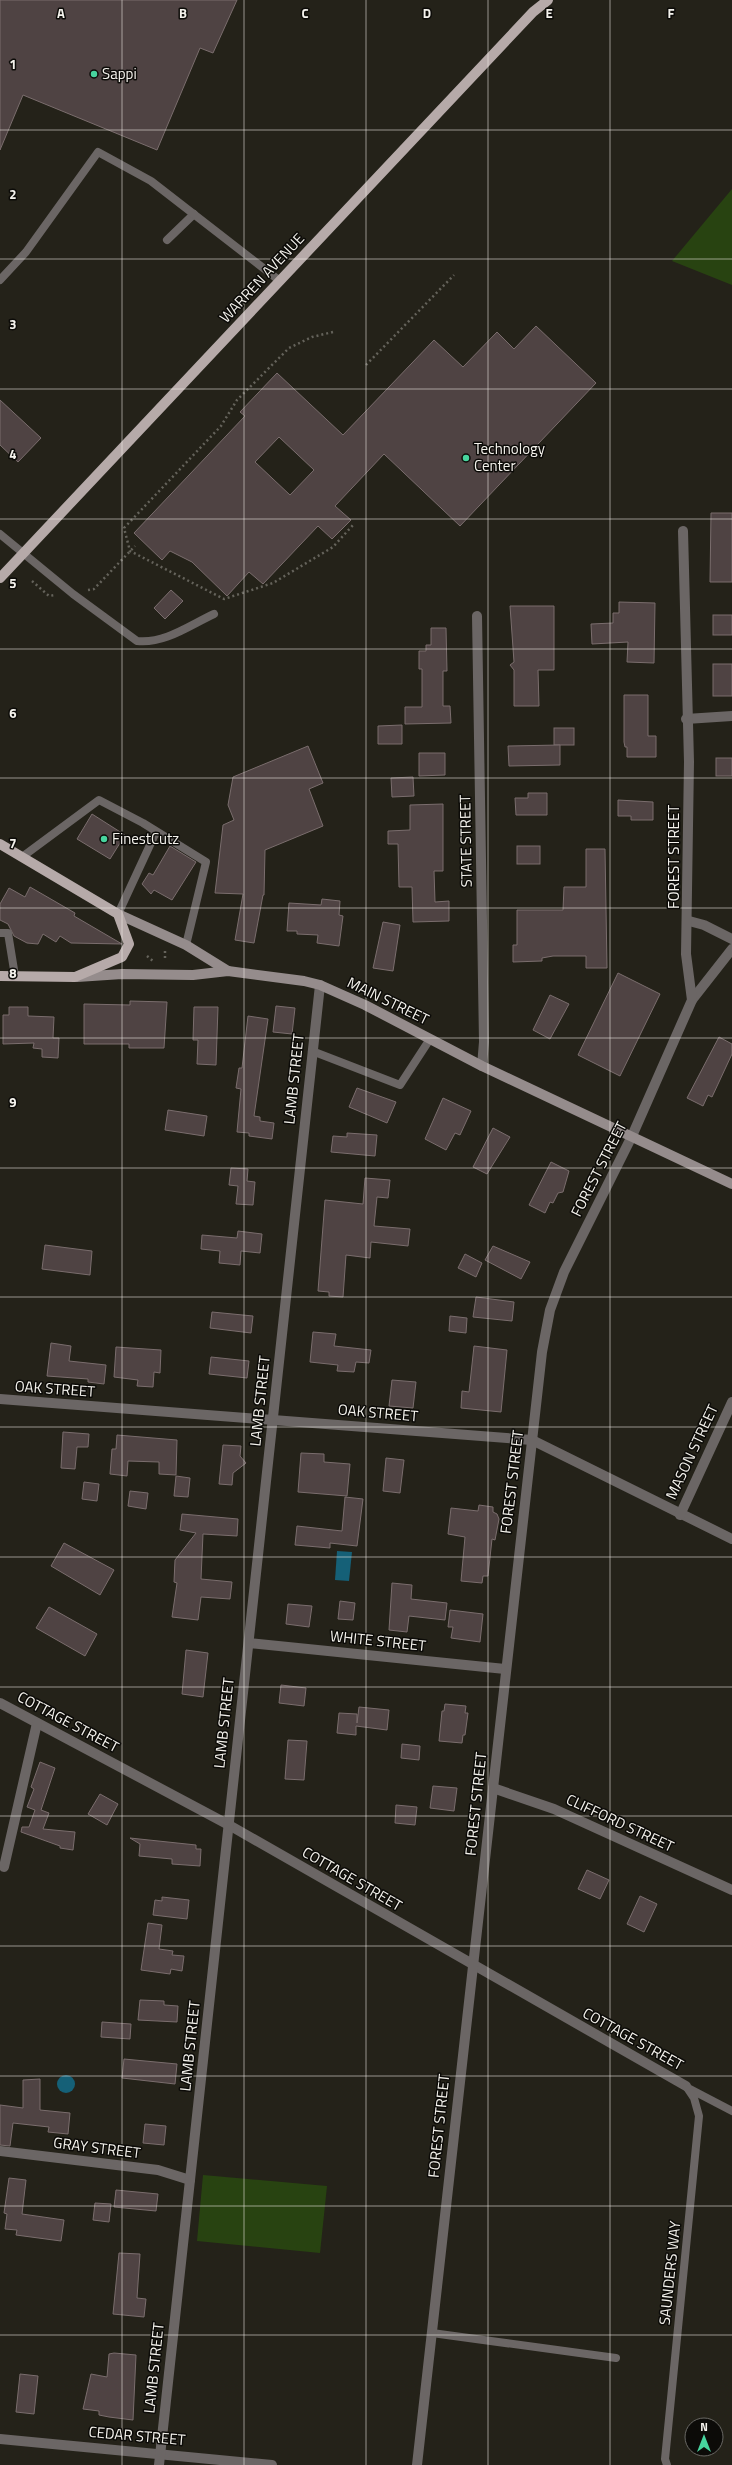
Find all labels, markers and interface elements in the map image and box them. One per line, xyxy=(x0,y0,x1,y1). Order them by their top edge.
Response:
text: A xyxy=(57,3,65,23)
text: B xyxy=(179,3,187,23)
text: C xyxy=(301,3,309,23)
text: D xyxy=(423,3,431,23)
text: E xyxy=(545,3,553,23)
text: F xyxy=(668,3,675,23)
text: 1 xyxy=(9,54,17,74)
place label: Sappi xyxy=(102,62,137,85)
marker: Sappi xyxy=(89,69,99,79)
text: 2 xyxy=(9,184,17,204)
street label: WARREN AVENUE xyxy=(214,227,310,328)
text: 3 xyxy=(9,314,17,334)
place label: Technology Center xyxy=(474,437,545,477)
text: 4 xyxy=(9,444,17,464)
marker: Technology Center xyxy=(461,453,471,463)
text: 5 xyxy=(9,573,17,593)
text: 6 xyxy=(9,703,17,723)
street label: STATE STREET xyxy=(453,794,478,888)
street label: FOREST STREET xyxy=(662,805,685,909)
place label: FinestCutz xyxy=(112,827,179,850)
text: 7 xyxy=(9,833,17,853)
marker: FinestCutz xyxy=(99,834,109,844)
text: 8 xyxy=(9,963,17,983)
street label: MAIN STREET xyxy=(343,971,433,1030)
street label: LAMB STREET xyxy=(277,1032,310,1125)
text: 9 xyxy=(9,1092,17,1112)
street label: FOREST STREET xyxy=(565,1117,632,1220)
street label: LAMB STREET xyxy=(243,1354,276,1447)
street label: OAK STREET xyxy=(14,1374,96,1403)
street label: OAK STREET xyxy=(337,1398,419,1427)
street label: MASON STREET xyxy=(659,1400,724,1503)
street label: FOREST STREET xyxy=(494,1429,529,1535)
street label: WHITE STREET xyxy=(329,1624,427,1657)
street label: LAMB STREET xyxy=(207,1676,240,1769)
street label: COTTAGE STREET xyxy=(13,1685,123,1758)
street label: FOREST STREET xyxy=(459,1751,492,1857)
street label: CLIFFORD STREET xyxy=(563,1788,678,1858)
street label: COTTAGE STREET xyxy=(298,1841,407,1917)
street label: LAMB STREET xyxy=(173,1999,206,2092)
street label: COTTAGE STREET xyxy=(579,2001,688,2076)
street label: FOREST STREET xyxy=(422,2073,455,2179)
street label: GRAY STREET xyxy=(52,2131,142,2164)
street label: SAUNDERS WAY xyxy=(653,2220,686,2326)
street label: LAMB STREET xyxy=(137,2321,170,2414)
north arrow xyxy=(684,2417,724,2457)
text: N xyxy=(700,2419,708,2435)
street label: CEDAR STREET xyxy=(88,2420,187,2451)

